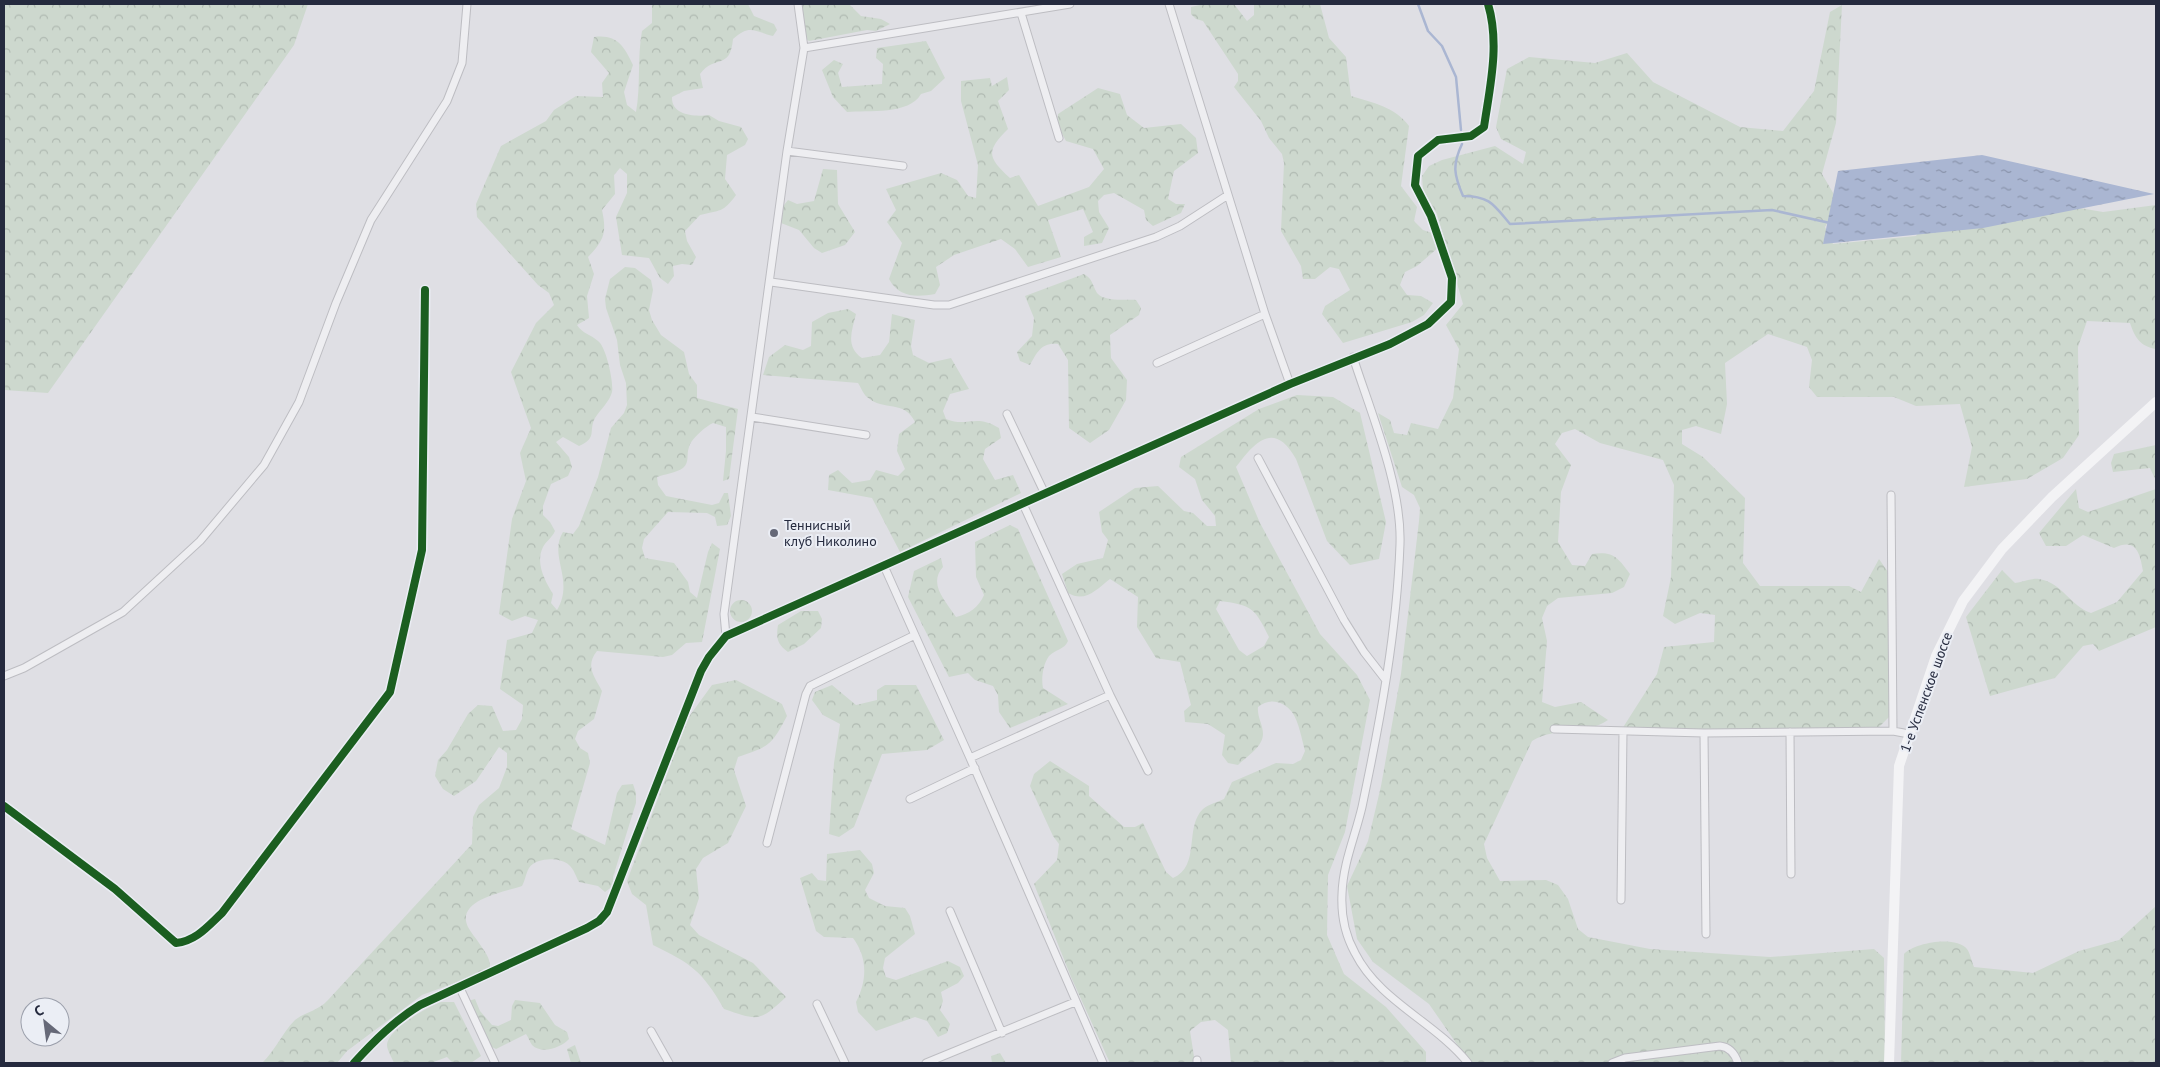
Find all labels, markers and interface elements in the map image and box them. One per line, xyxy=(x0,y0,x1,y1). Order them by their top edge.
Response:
place label: Теннисный клуб Николино xyxy=(784,516,877,550)
marker: Теннисный клуб Николино xyxy=(768,527,780,539)
street label: 1-е Успенское шоссе xyxy=(1896,629,1956,755)
north arrow xyxy=(20,997,70,1047)
text: С xyxy=(31,1001,47,1020)

